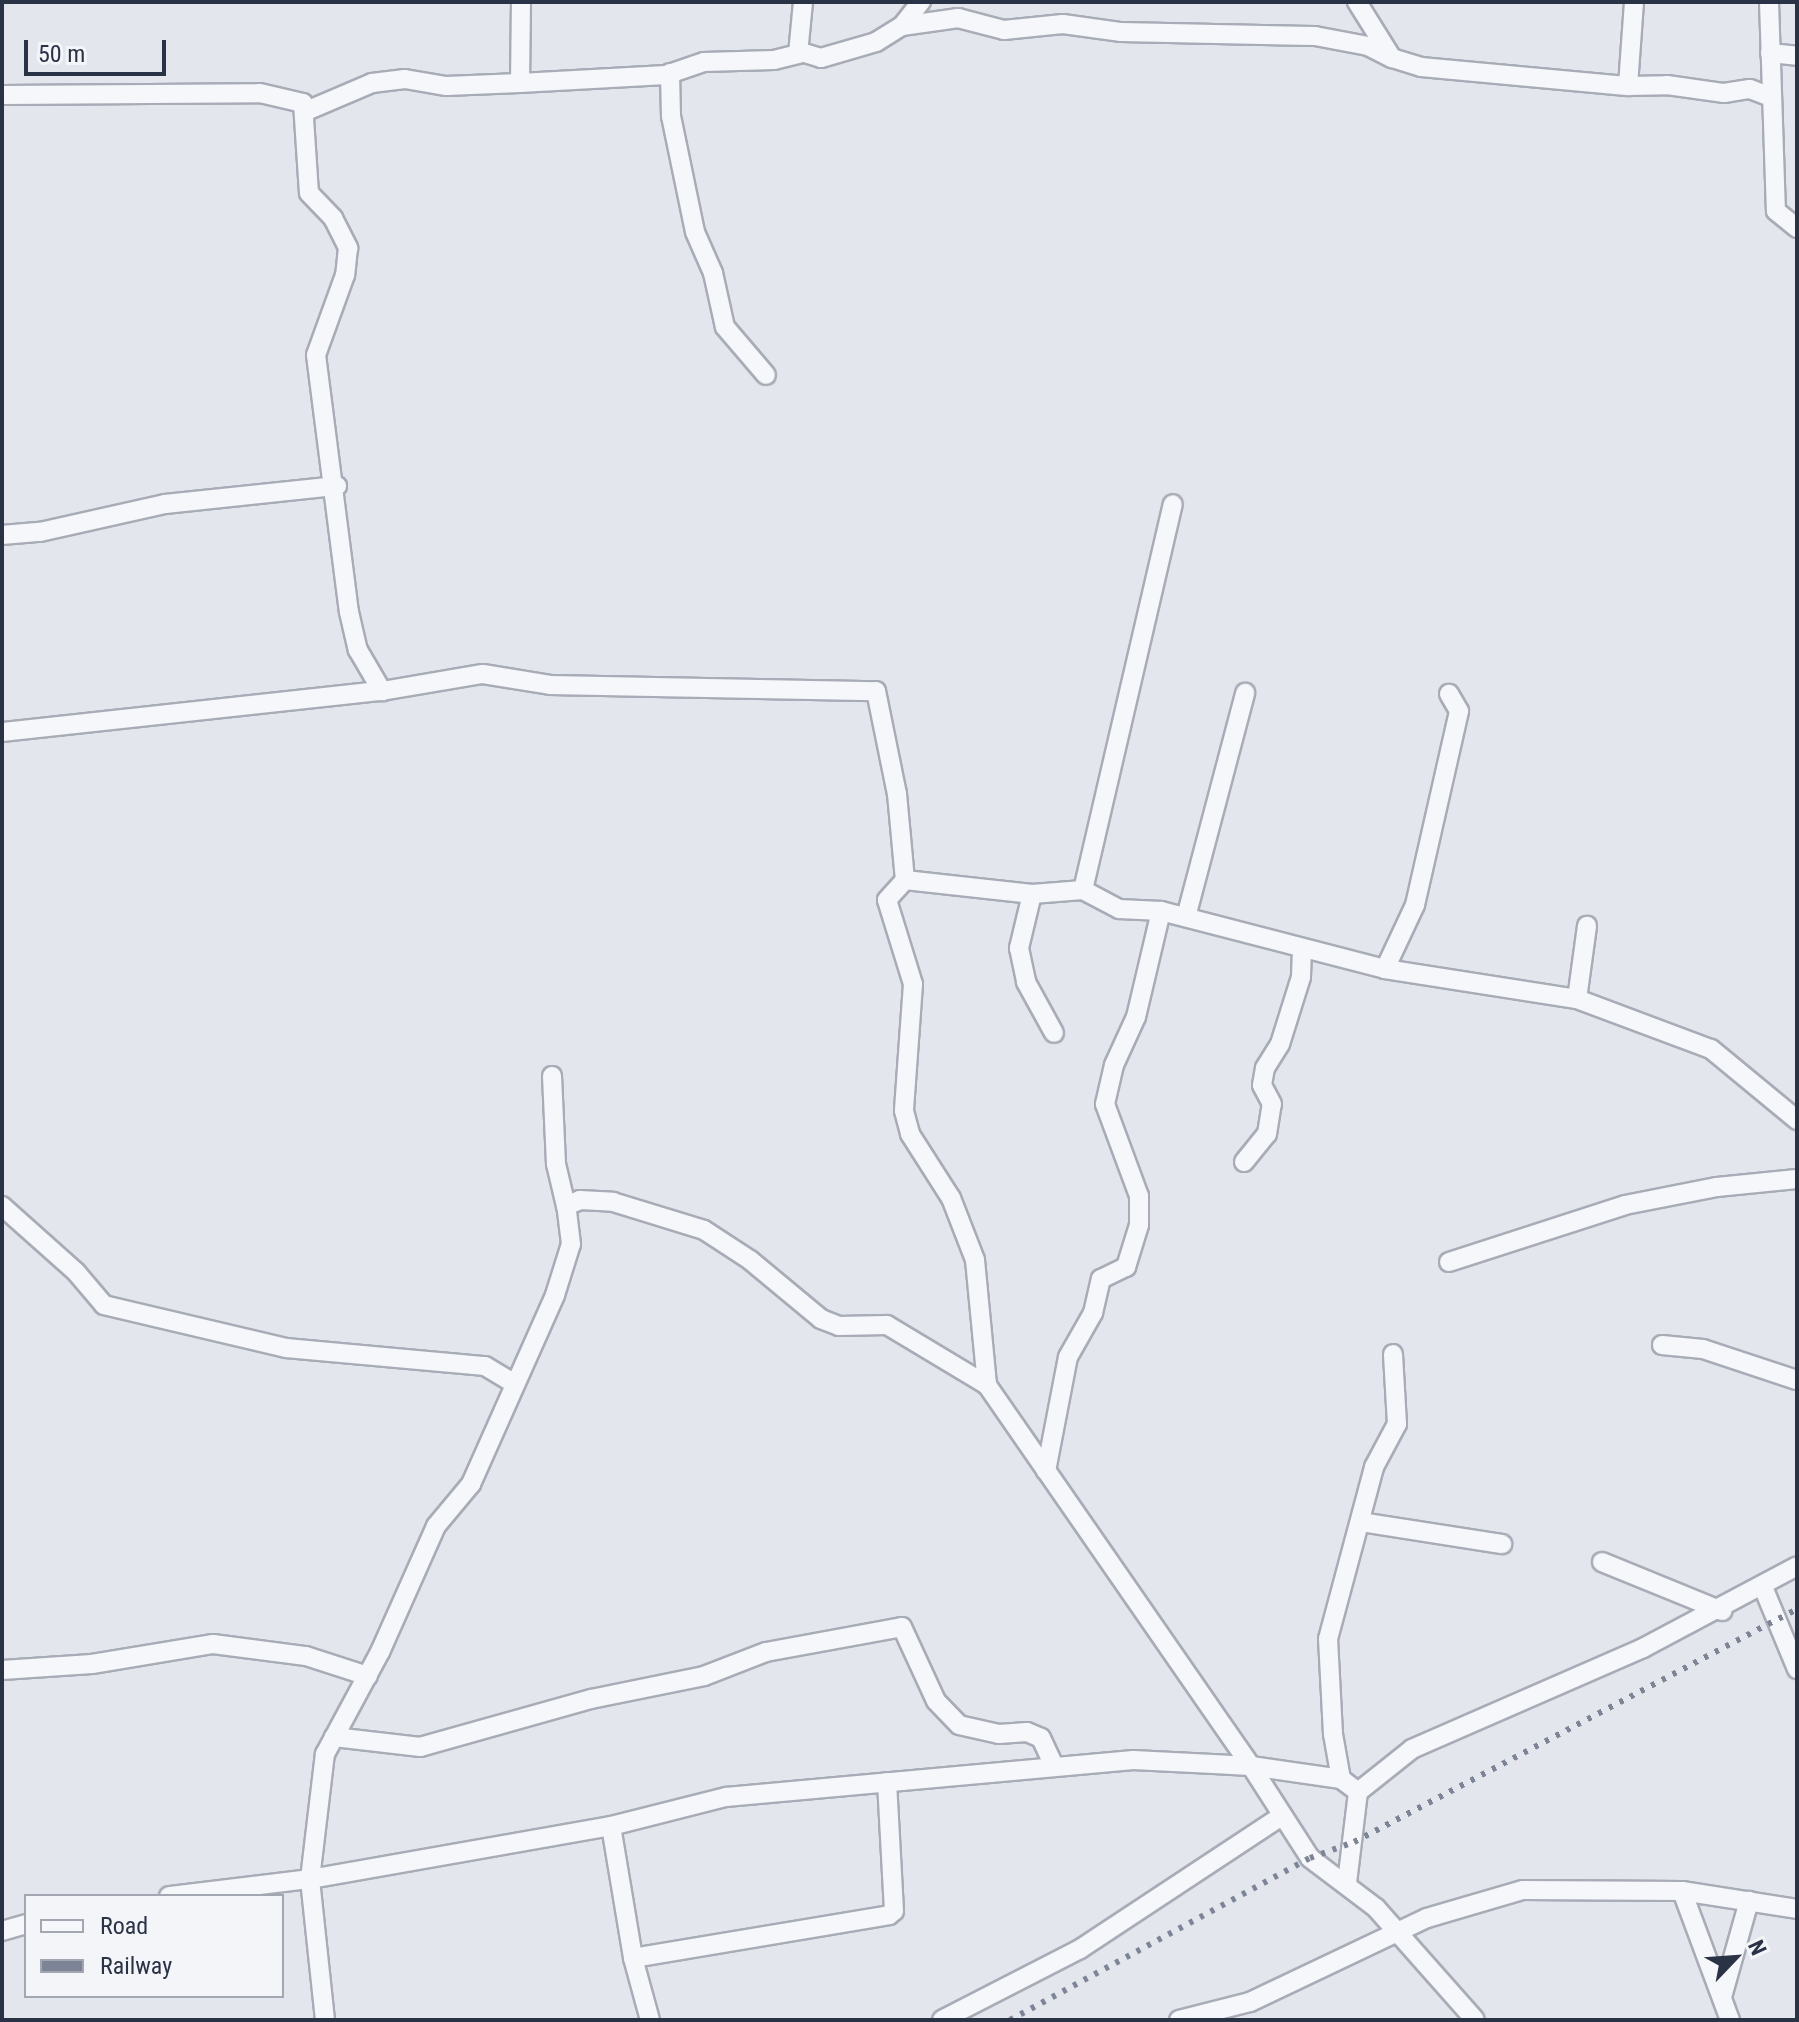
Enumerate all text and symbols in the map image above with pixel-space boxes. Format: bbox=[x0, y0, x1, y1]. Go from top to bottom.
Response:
scale bar bbox=[28, 24, 170, 74]
text: 50 m bbox=[38, 40, 85, 68]
legend bbox=[24, 1894, 284, 1998]
text: Road bbox=[100, 1912, 148, 1940]
north arrow bbox=[1695, 1918, 1775, 1998]
text: N bbox=[1743, 1936, 1771, 1959]
text: Railway bbox=[100, 1952, 172, 1980]

